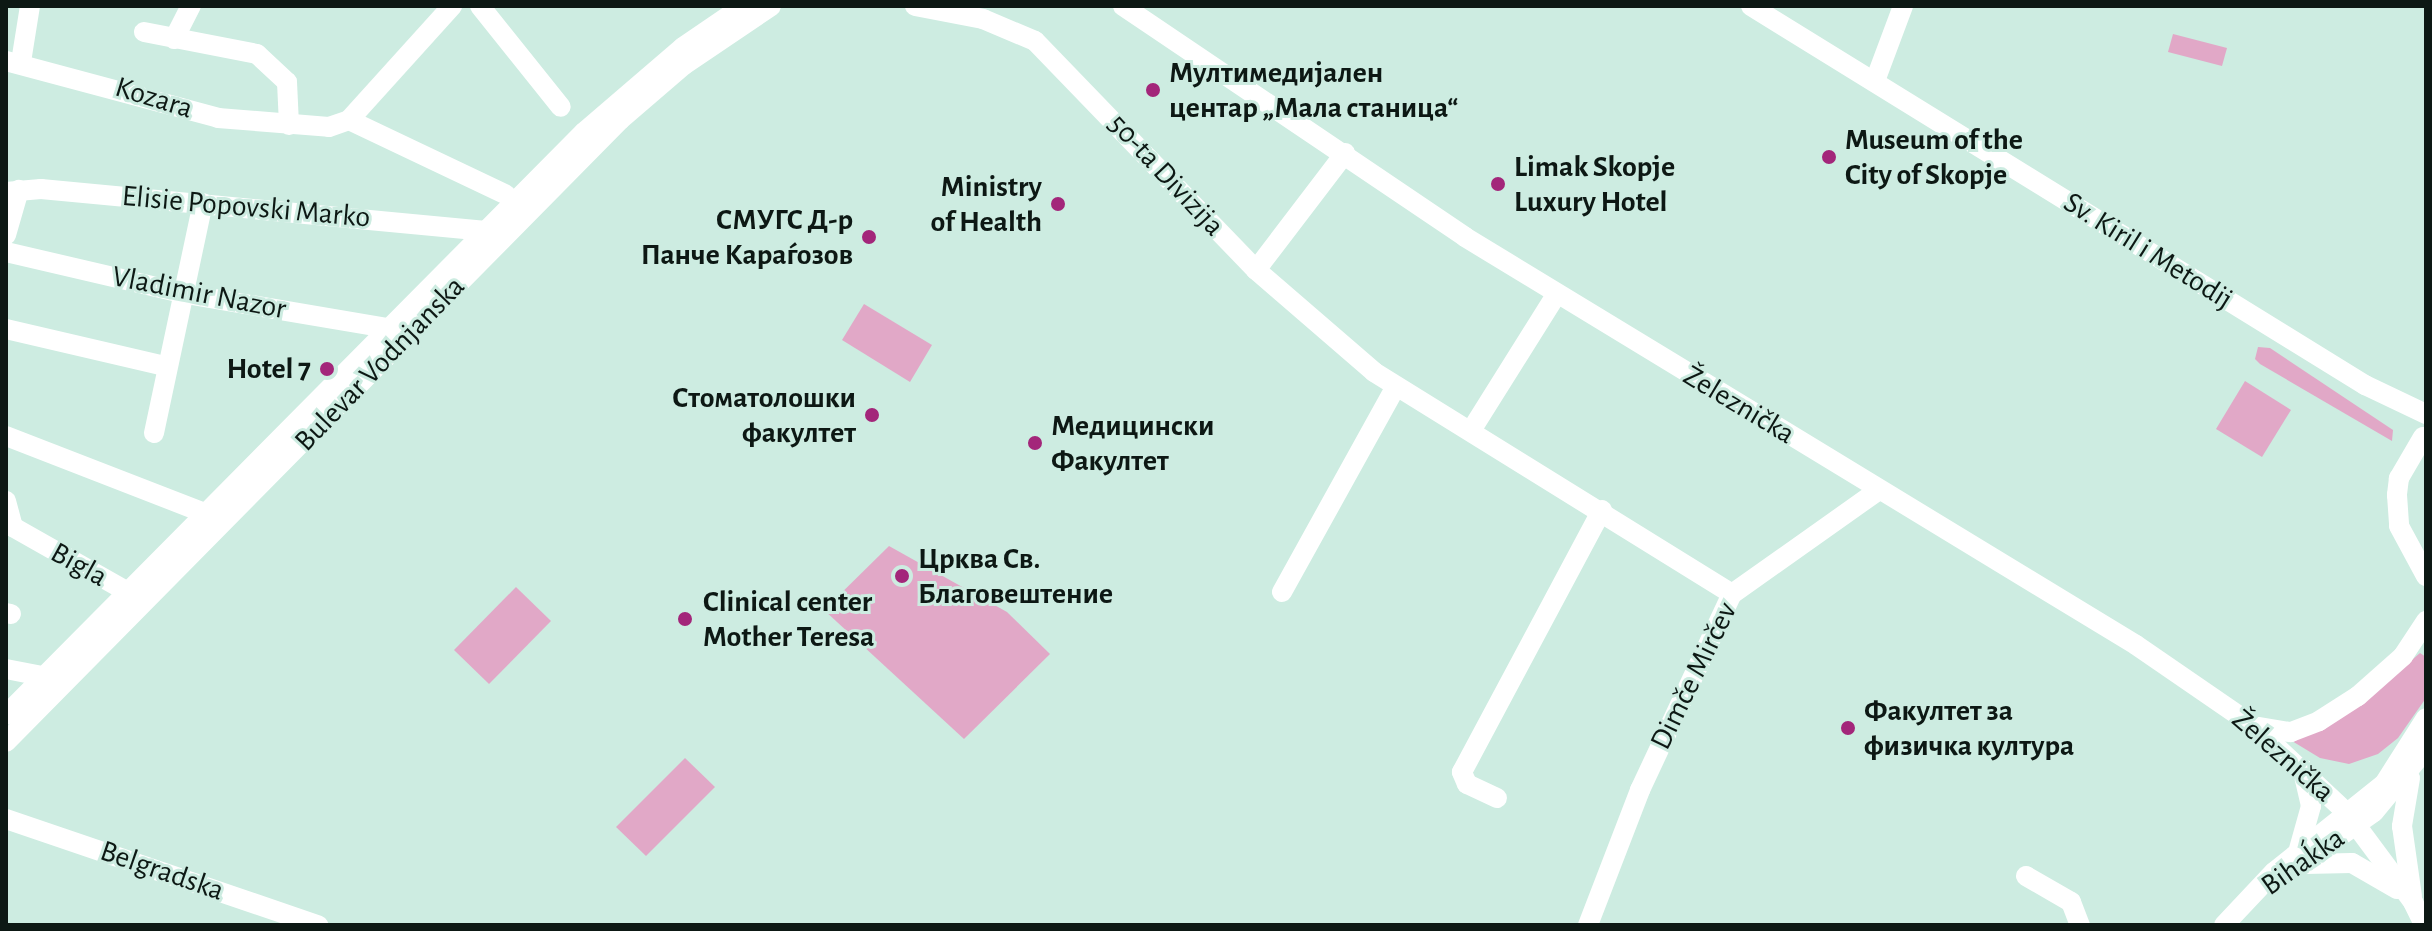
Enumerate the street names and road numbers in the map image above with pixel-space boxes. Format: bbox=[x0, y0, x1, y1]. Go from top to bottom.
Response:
street label: Kozara bbox=[111, 69, 197, 127]
street label: 50-ta Divizija bbox=[1100, 106, 1232, 244]
street label: Elisie Popovski Marko bbox=[120, 178, 372, 236]
street label: Sv. Kiril i Metodij bbox=[2057, 185, 2239, 317]
street label: Vladimir Nazor bbox=[109, 259, 289, 327]
street label: Bulevar Vodnjanska bbox=[287, 269, 473, 459]
street label: Železnička bbox=[1677, 358, 1801, 452]
street label: Bigla bbox=[44, 535, 114, 595]
street label: Dimče Mirčev bbox=[1643, 596, 1745, 756]
street label: Železnička bbox=[2225, 702, 2341, 810]
street label: Bihaḱka bbox=[2254, 820, 2352, 904]
street label: Belgradska bbox=[95, 833, 229, 909]

